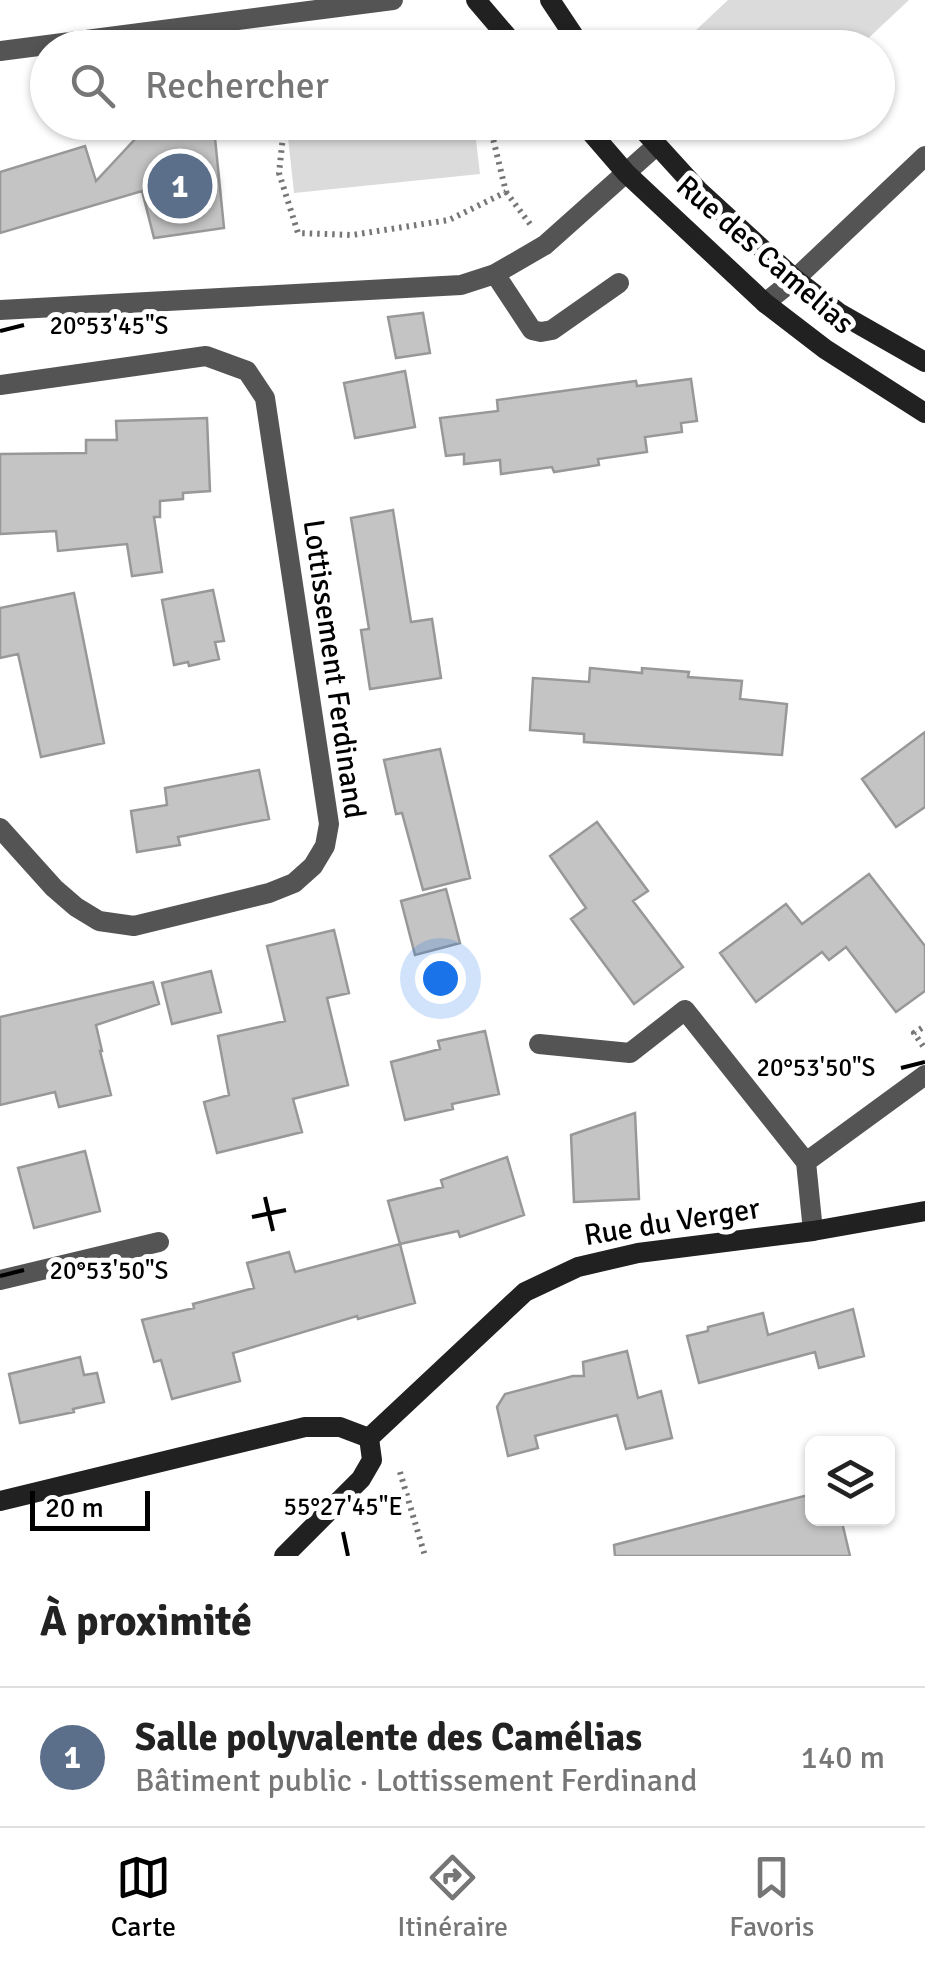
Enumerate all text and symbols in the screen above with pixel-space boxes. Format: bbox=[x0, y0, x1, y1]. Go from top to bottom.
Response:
search box bbox=[30, 30, 895, 140]
icon: search bbox=[65, 58, 120, 113]
text: Rechercher bbox=[145, 62, 329, 109]
pin: 1 bbox=[148, 148, 212, 224]
street label: Rue des Camelias bbox=[669, 168, 861, 342]
text: 20°53'45"S bbox=[50, 310, 168, 341]
street label: Lottissement Ferdinand bbox=[295, 517, 373, 821]
your location bbox=[415, 953, 466, 1004]
text: 20°53'50"S bbox=[757, 1052, 875, 1083]
street label: Rue du Verger bbox=[581, 1190, 763, 1254]
text: 20°53'50"S bbox=[50, 1255, 168, 1286]
map controls bbox=[805, 1436, 895, 1526]
button: layers bbox=[805, 1436, 895, 1526]
scale bar bbox=[30, 1486, 150, 1530]
text: 20 m bbox=[45, 1491, 104, 1525]
text: 55°27'45"E bbox=[283, 1491, 403, 1522]
text: À proximité bbox=[40, 1596, 252, 1647]
text: Salle polyvalente des Camélias bbox=[135, 1714, 642, 1761]
text: 1 bbox=[64, 1738, 81, 1777]
text: 140 m bbox=[801, 1738, 885, 1777]
text: Bâtiment public · Lottissement Ferdinand bbox=[135, 1761, 697, 1800]
tab: Carte bbox=[111, 1850, 176, 1944]
tab: Itinéraire bbox=[397, 1850, 508, 1944]
tab: Favoris bbox=[729, 1850, 814, 1944]

